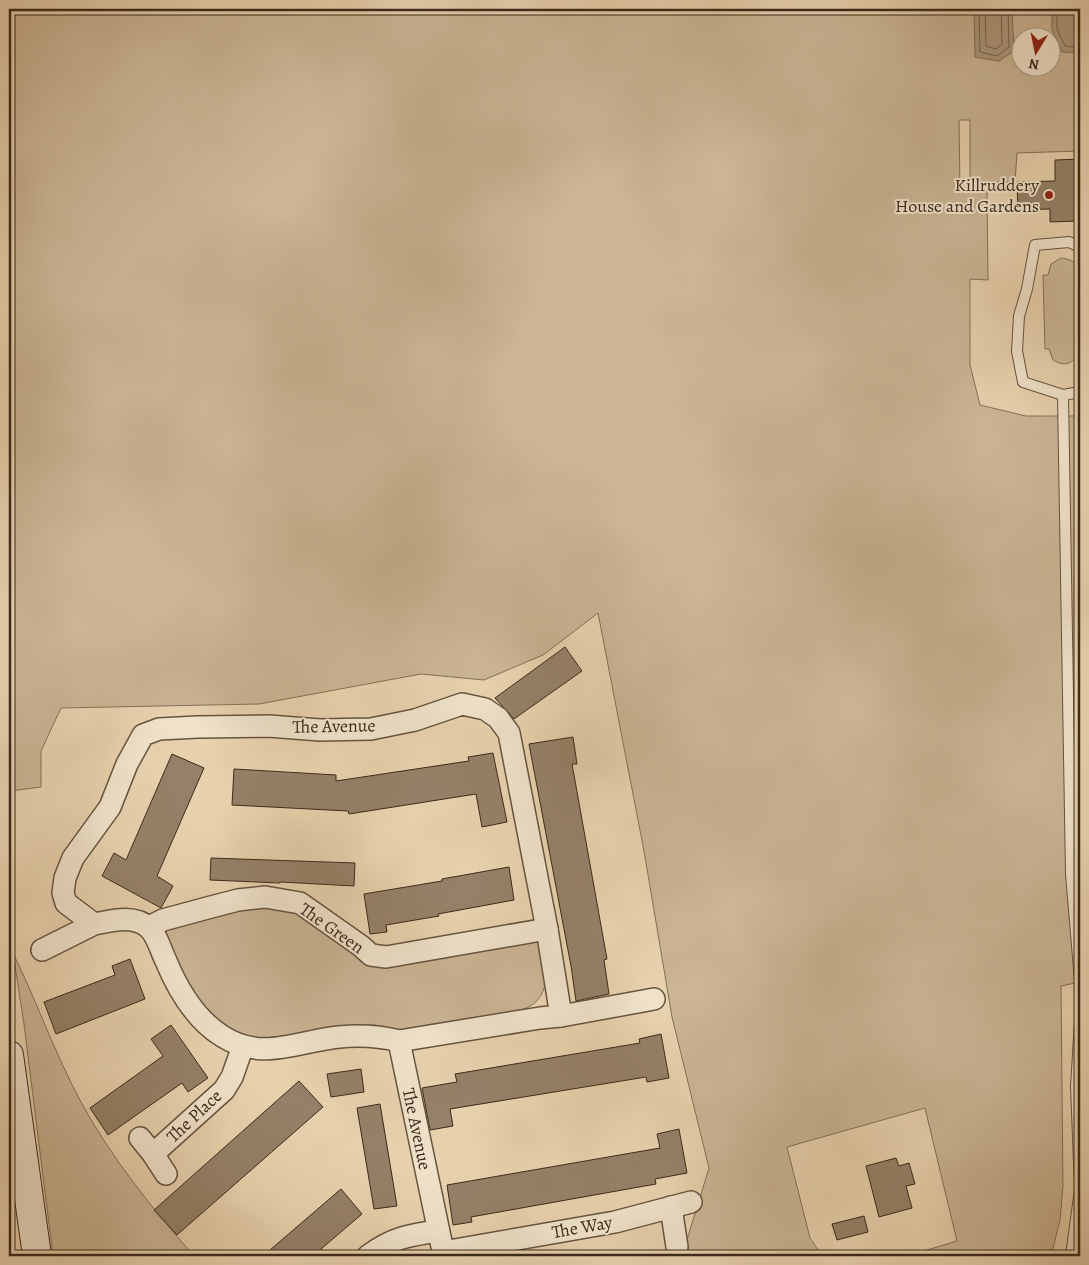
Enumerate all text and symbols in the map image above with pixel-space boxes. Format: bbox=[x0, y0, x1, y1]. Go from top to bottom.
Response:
north arrow bbox=[1012, 28, 1062, 78]
text: N bbox=[1027, 54, 1041, 75]
place label: Killruddery House and Gardens bbox=[895, 173, 1040, 218]
marker: Killruddery House and Gardens bbox=[1043, 189, 1055, 201]
street label: The Avenue bbox=[292, 713, 376, 739]
street label: The Green bbox=[295, 897, 369, 959]
street label: The Place bbox=[161, 1084, 227, 1148]
street label: The Avenue bbox=[397, 1086, 437, 1172]
street label: The Way bbox=[550, 1210, 615, 1244]

